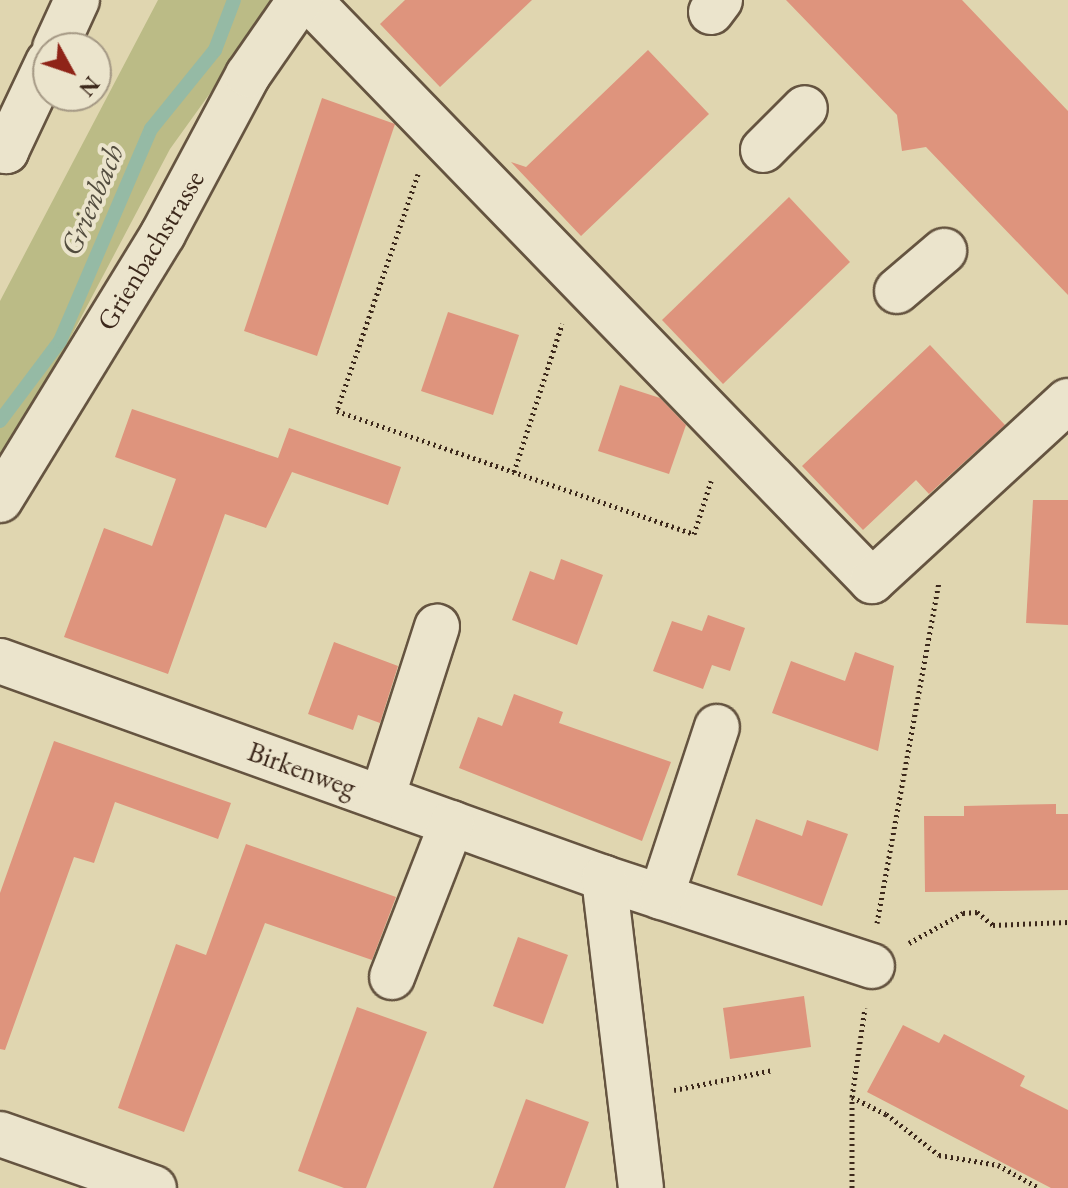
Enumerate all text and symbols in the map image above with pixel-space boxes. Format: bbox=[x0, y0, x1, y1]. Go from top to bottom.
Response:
north arrow bbox=[32, 32, 112, 112]
text: N bbox=[72, 70, 106, 103]
water label: Grienbach bbox=[53, 139, 131, 261]
street label: Grienbachstrasse bbox=[89, 164, 211, 336]
street label: Birkenweg bbox=[243, 734, 361, 804]

